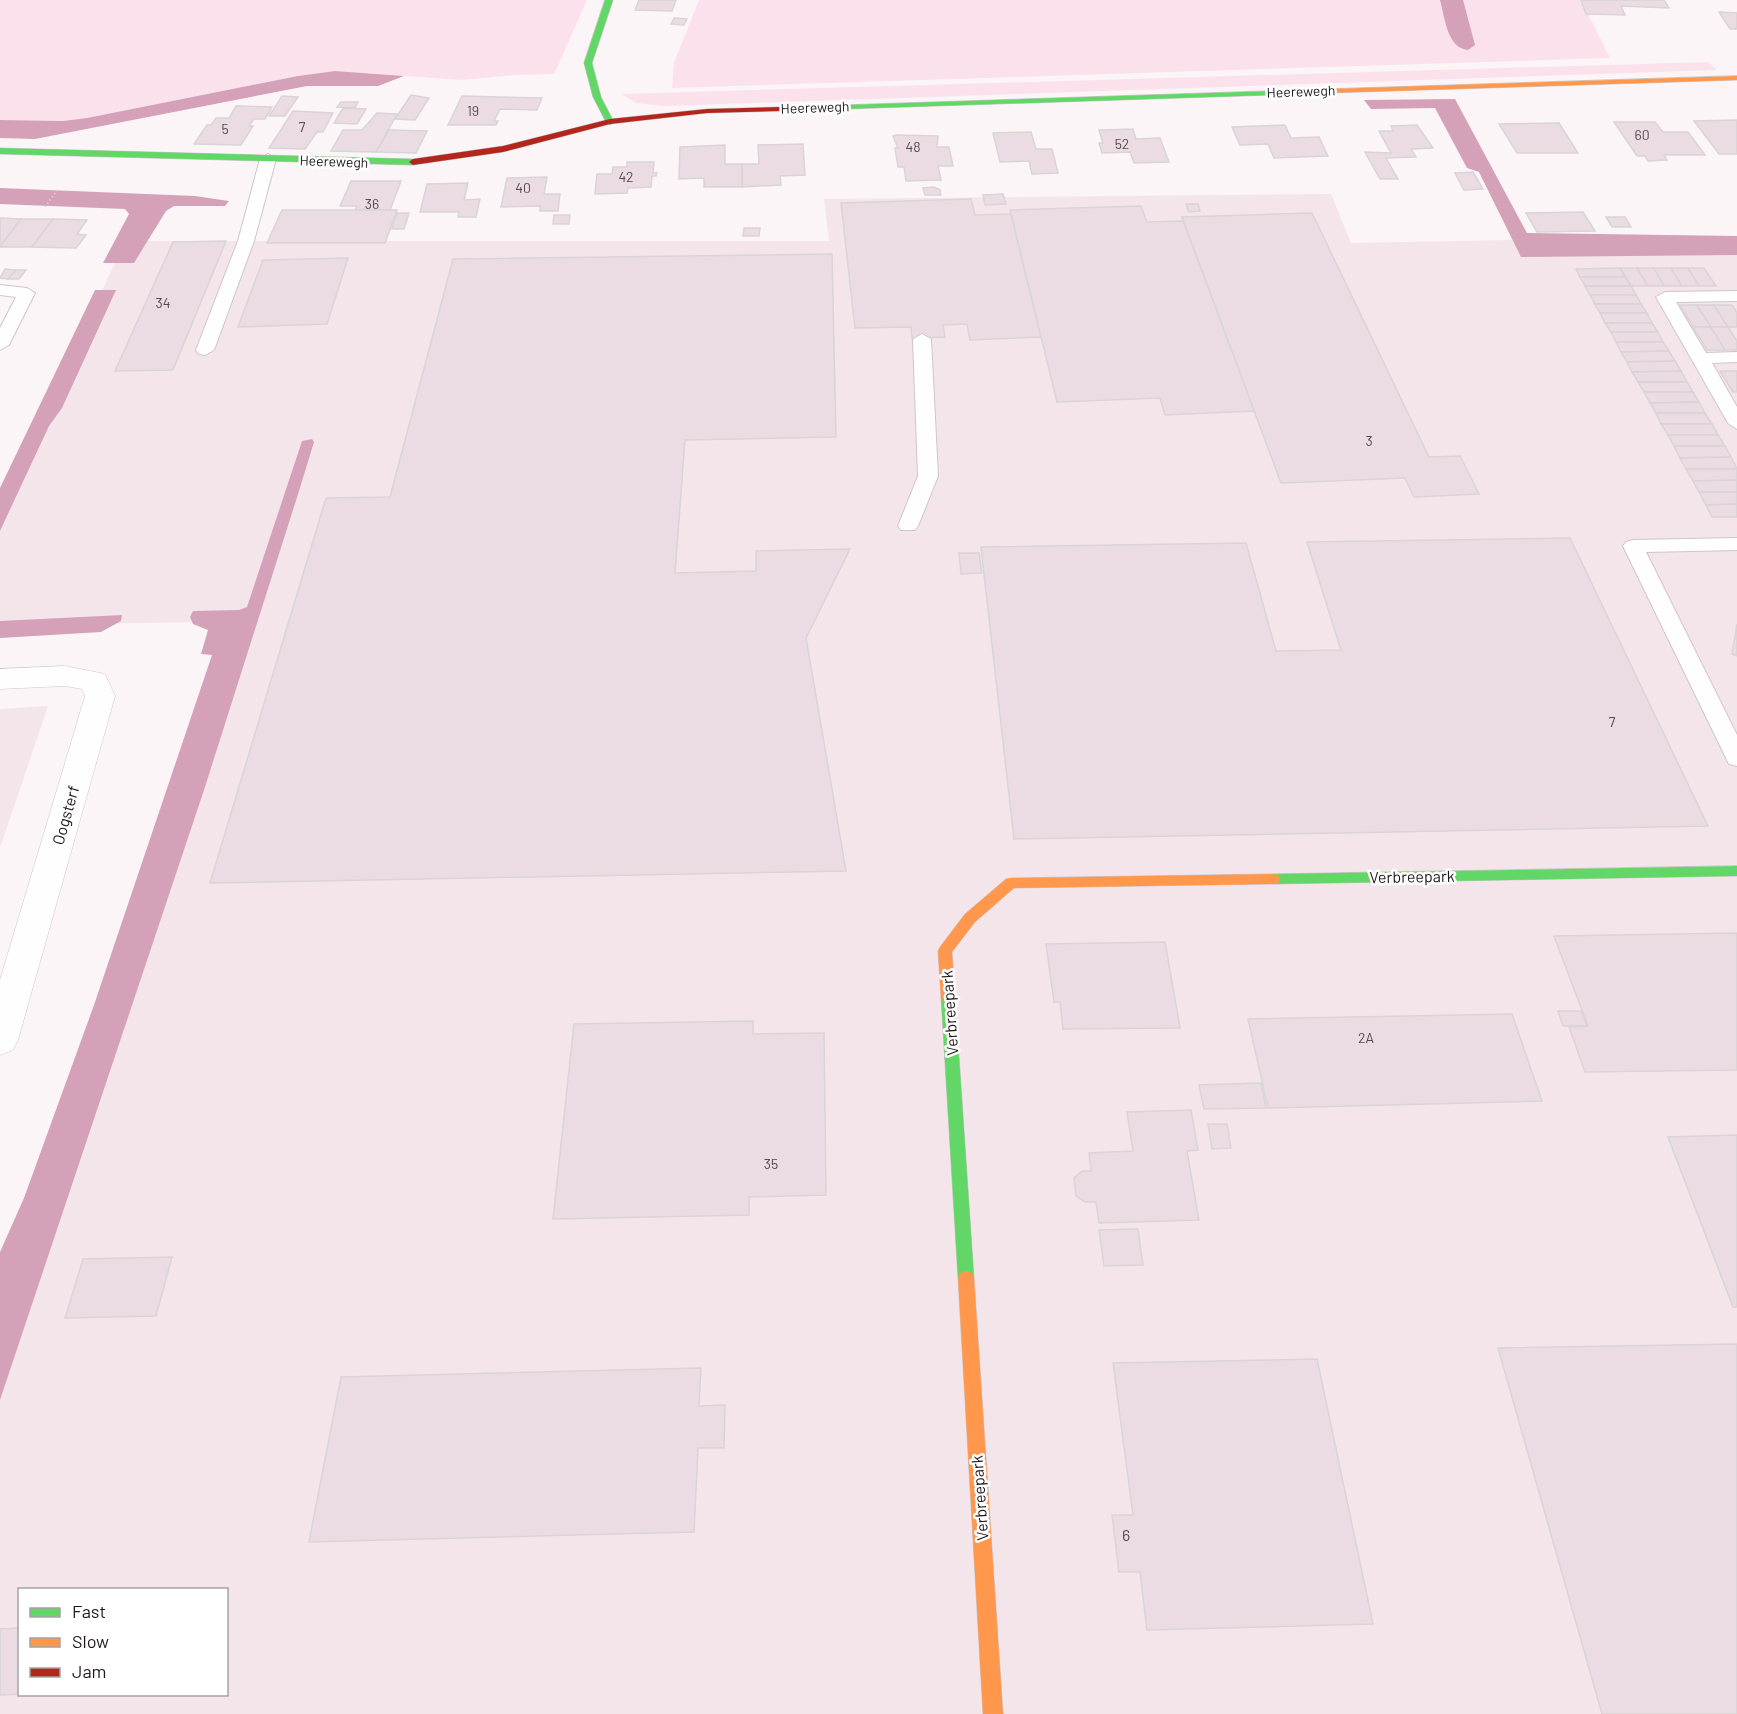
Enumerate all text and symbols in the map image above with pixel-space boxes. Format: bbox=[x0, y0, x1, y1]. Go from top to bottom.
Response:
street label: Heerewegh bbox=[1266, 81, 1336, 101]
street label: Heerewegh bbox=[780, 97, 850, 117]
house number: 19 bbox=[467, 102, 479, 119]
house number: 7 bbox=[299, 118, 306, 135]
house number: 5 bbox=[221, 120, 229, 137]
house number: 60 bbox=[1634, 126, 1650, 143]
house number: 52 bbox=[1115, 135, 1129, 152]
house number: 48 bbox=[905, 138, 921, 155]
street label: Heerewegh bbox=[299, 151, 369, 171]
house number: 42 bbox=[618, 168, 634, 185]
house number: 40 bbox=[515, 179, 531, 196]
house number: 36 bbox=[365, 195, 379, 212]
house number: 34 bbox=[156, 294, 170, 311]
house number: 3 bbox=[1365, 432, 1373, 449]
house number: 7 bbox=[1609, 713, 1616, 730]
street label: Oogsterf bbox=[48, 783, 83, 847]
street label: Verbreepark bbox=[1369, 866, 1455, 886]
street label: Verbreepark bbox=[937, 970, 961, 1056]
house number: 2A bbox=[1358, 1029, 1374, 1046]
house number: 35 bbox=[764, 1155, 778, 1172]
street label: Verbreepark bbox=[967, 1455, 991, 1541]
house number: 6 bbox=[1122, 1525, 1130, 1544]
legend bbox=[18, 1588, 228, 1696]
text: Fast bbox=[72, 1600, 106, 1622]
text: Slow bbox=[72, 1630, 109, 1652]
text: Jam bbox=[72, 1660, 106, 1682]

